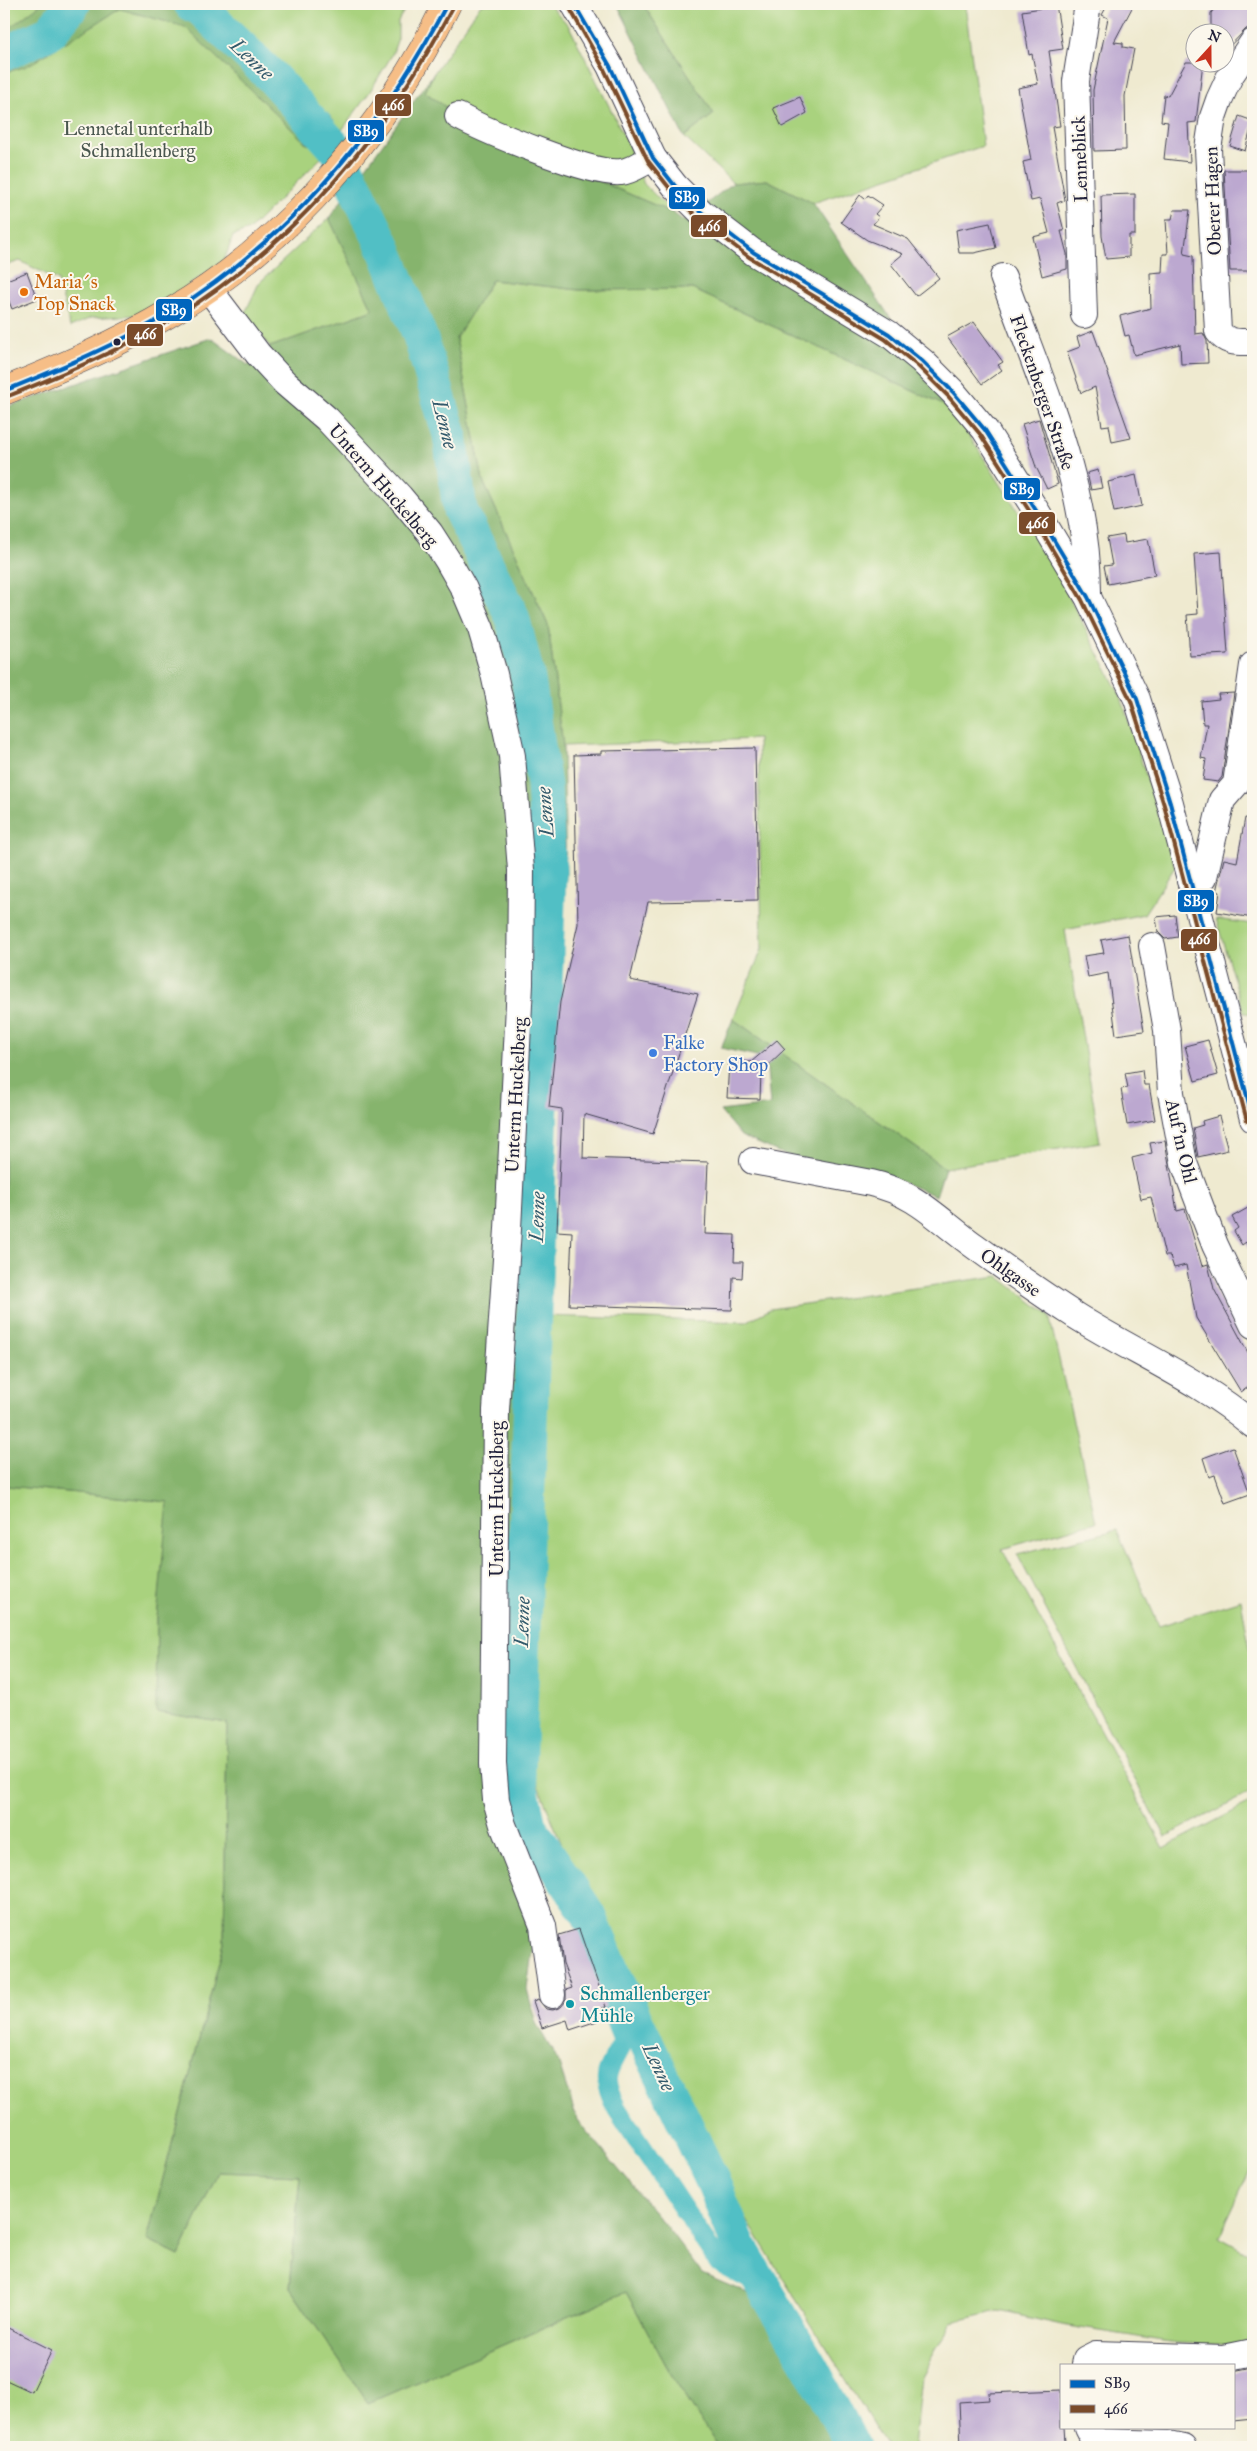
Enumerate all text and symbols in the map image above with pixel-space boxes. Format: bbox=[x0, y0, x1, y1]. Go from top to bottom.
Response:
north arrow bbox=[1184, 22, 1234, 72]
text: N bbox=[1206, 26, 1223, 46]
water label: Lenne bbox=[225, 32, 279, 85]
line badge: 466 bbox=[374, 93, 412, 117]
text: 466 bbox=[382, 97, 405, 115]
street label: Lenneblick bbox=[1066, 115, 1093, 203]
park label: Lennetal unterhalb Schmallenberg bbox=[63, 117, 213, 163]
line badge: SB9 bbox=[347, 119, 385, 143]
text: SB9 bbox=[354, 123, 378, 141]
street label: Oberer Hagen bbox=[1199, 146, 1227, 256]
line badge: SB9 bbox=[668, 186, 706, 210]
text: SB9 bbox=[675, 189, 699, 207]
line badge: 466 bbox=[690, 214, 728, 238]
text: 466 bbox=[698, 218, 721, 236]
place label: Maria´s Top Snack bbox=[34, 270, 115, 315]
marker: Maria´s Top Snack bbox=[18, 286, 30, 298]
line badge: SB9 bbox=[155, 298, 193, 322]
text: SB9 bbox=[162, 302, 186, 320]
street label: Fleckenberger Straße bbox=[1004, 311, 1080, 473]
line badge: 466 bbox=[126, 323, 164, 347]
text: 466 bbox=[134, 326, 157, 344]
unlabelled marker bbox=[112, 337, 122, 347]
water label: Lenne bbox=[427, 396, 463, 452]
street label: Unterm Huckelberg bbox=[323, 419, 443, 552]
line badge: SB9 bbox=[1003, 477, 1041, 501]
text: SB9 bbox=[1010, 481, 1034, 499]
line badge: 466 bbox=[1018, 511, 1056, 535]
text: 466 bbox=[1026, 515, 1049, 533]
water label: Lenne bbox=[531, 786, 559, 839]
line badge: SB9 bbox=[1177, 889, 1215, 913]
text: SB9 bbox=[1184, 893, 1208, 911]
line badge: 466 bbox=[1180, 928, 1218, 952]
text: 466 bbox=[1188, 931, 1211, 949]
street label: Unterm Huckelberg bbox=[500, 1017, 532, 1173]
place label: Falke Factory Shop bbox=[663, 1031, 768, 1076]
marker: Falke Factory Shop bbox=[647, 1047, 659, 1059]
street label: Auf'm Ohl bbox=[1160, 1096, 1203, 1186]
water label: Lenne bbox=[524, 1191, 550, 1243]
street label: Ohlgasse bbox=[975, 1243, 1046, 1302]
street label: Unterm Huckelberg bbox=[485, 1421, 509, 1577]
water label: Lenne bbox=[509, 1596, 535, 1648]
place label: Schmallenberger Mühle bbox=[580, 1982, 711, 2027]
marker: Schmallenberger Mühle bbox=[564, 1998, 576, 2010]
water label: Lenne bbox=[637, 2038, 681, 2095]
legend bbox=[1060, 2364, 1234, 2428]
text: SB9 bbox=[1104, 2374, 1131, 2392]
text: 466 bbox=[1104, 2400, 1129, 2418]

